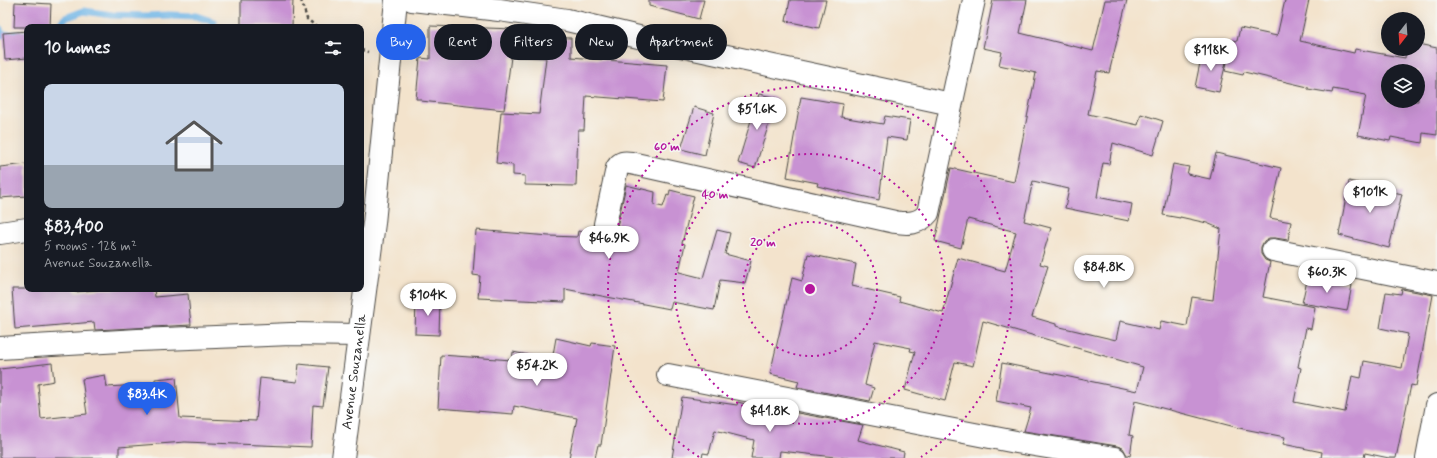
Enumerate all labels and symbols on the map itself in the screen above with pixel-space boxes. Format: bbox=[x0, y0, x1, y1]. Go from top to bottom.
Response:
north arrow bbox=[1381, 12, 1425, 56]
pin: $118K bbox=[1183, 38, 1239, 72]
pin: $51.6K bbox=[724, 97, 790, 131]
text: 60 m bbox=[654, 139, 680, 155]
pin: $101K bbox=[1342, 180, 1398, 214]
text: 40 m bbox=[702, 187, 729, 203]
pin: $46.9K bbox=[576, 226, 642, 260]
text: 20 m bbox=[750, 235, 776, 251]
pin: $84.8K bbox=[1071, 255, 1137, 289]
pin: $60.3K bbox=[1294, 260, 1360, 294]
centre of rings bbox=[803, 282, 817, 296]
pin: $104K bbox=[400, 283, 456, 317]
street label: Avenue Souzanella bbox=[338, 312, 371, 431]
pin: $54.2K bbox=[504, 353, 570, 387]
pin: $83.4K bbox=[114, 382, 180, 416]
pin: $41.8K bbox=[737, 399, 803, 433]

